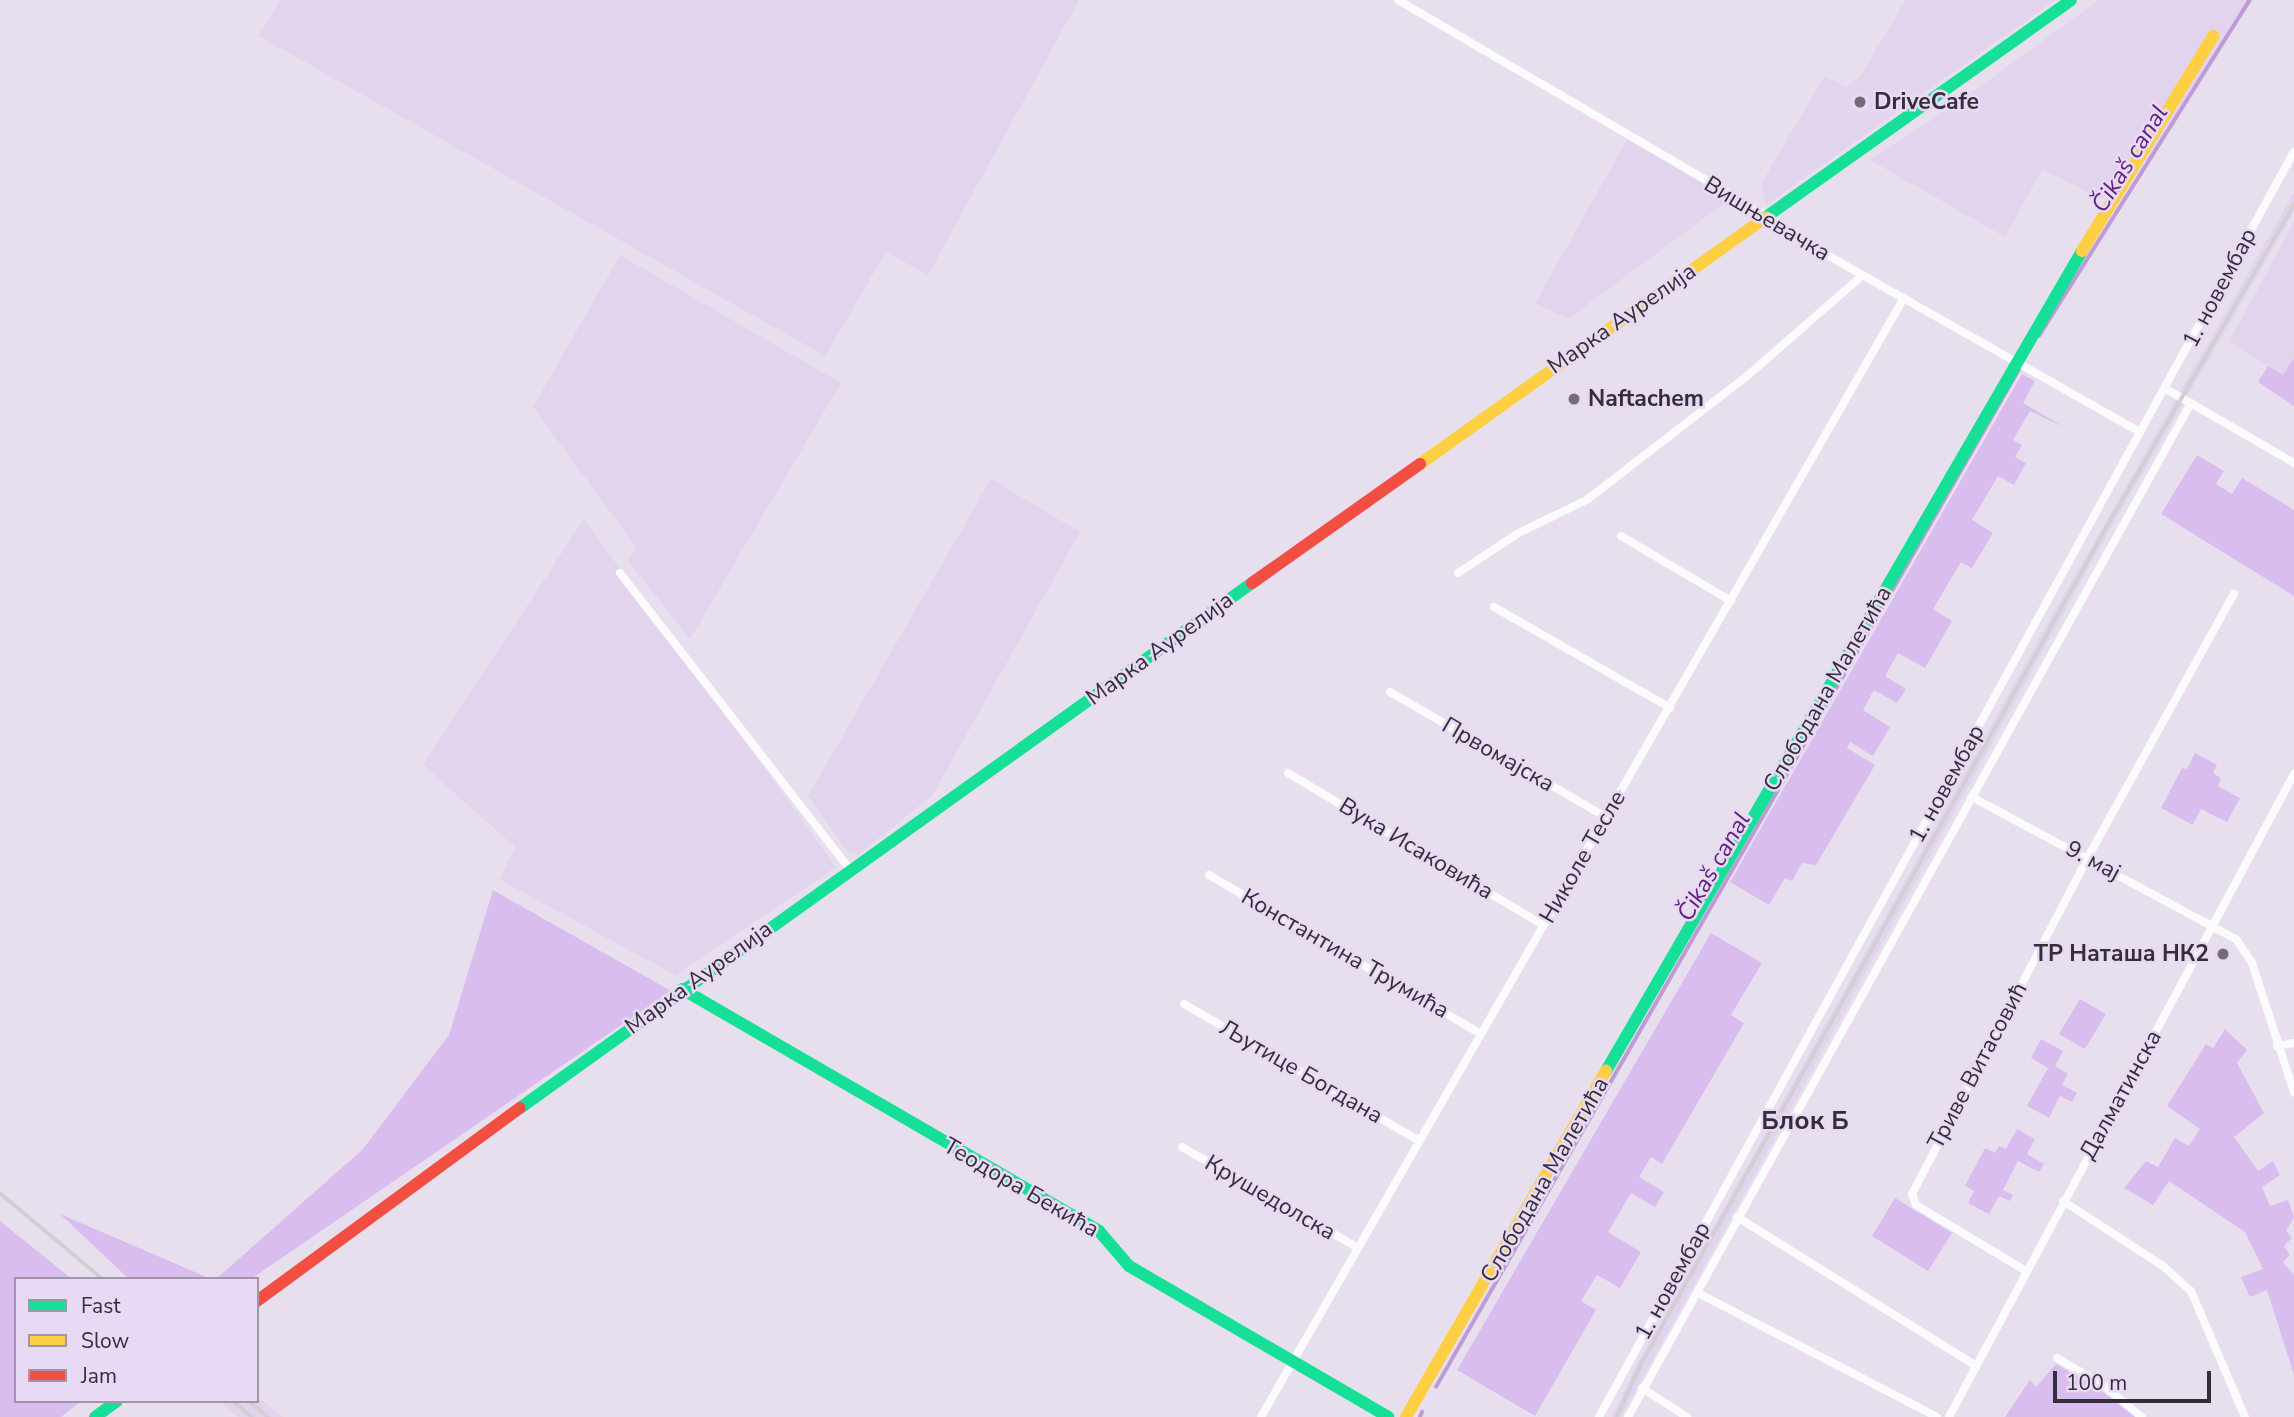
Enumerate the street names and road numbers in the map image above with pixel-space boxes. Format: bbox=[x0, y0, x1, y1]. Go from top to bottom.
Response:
street label: Вишњевачка bbox=[1699, 171, 1835, 267]
street label: 1. новембар bbox=[2177, 224, 2263, 352]
street label: Марка Аурелија bbox=[1542, 257, 1702, 381]
street label: Слободана Малетића bbox=[1758, 581, 1898, 797]
street label: Марка Аурелија bbox=[1081, 586, 1239, 712]
street label: Првомајска bbox=[1437, 712, 1559, 798]
street label: 1. новембар bbox=[1903, 720, 1991, 848]
street label: Николе Тесле bbox=[1534, 786, 1632, 928]
street label: Вука Исаковића bbox=[1334, 792, 1498, 906]
street label: 9. мај bbox=[2061, 835, 2125, 887]
street label: Константина Трумића bbox=[1236, 883, 1454, 1025]
street label: Марка Аурелија bbox=[620, 915, 778, 1041]
street label: Триве Витасовић bbox=[1922, 978, 2034, 1154]
street label: Љутице Богдана bbox=[1214, 1014, 1388, 1130]
street label: Далматинска bbox=[2074, 1026, 2168, 1164]
street label: Слободана Малетића bbox=[1475, 1072, 1615, 1288]
street label: Теодора Бекића bbox=[938, 1132, 1104, 1244]
street label: Крушедолска bbox=[1200, 1150, 1340, 1246]
street label: 1. новембар bbox=[1629, 1217, 1717, 1345]

